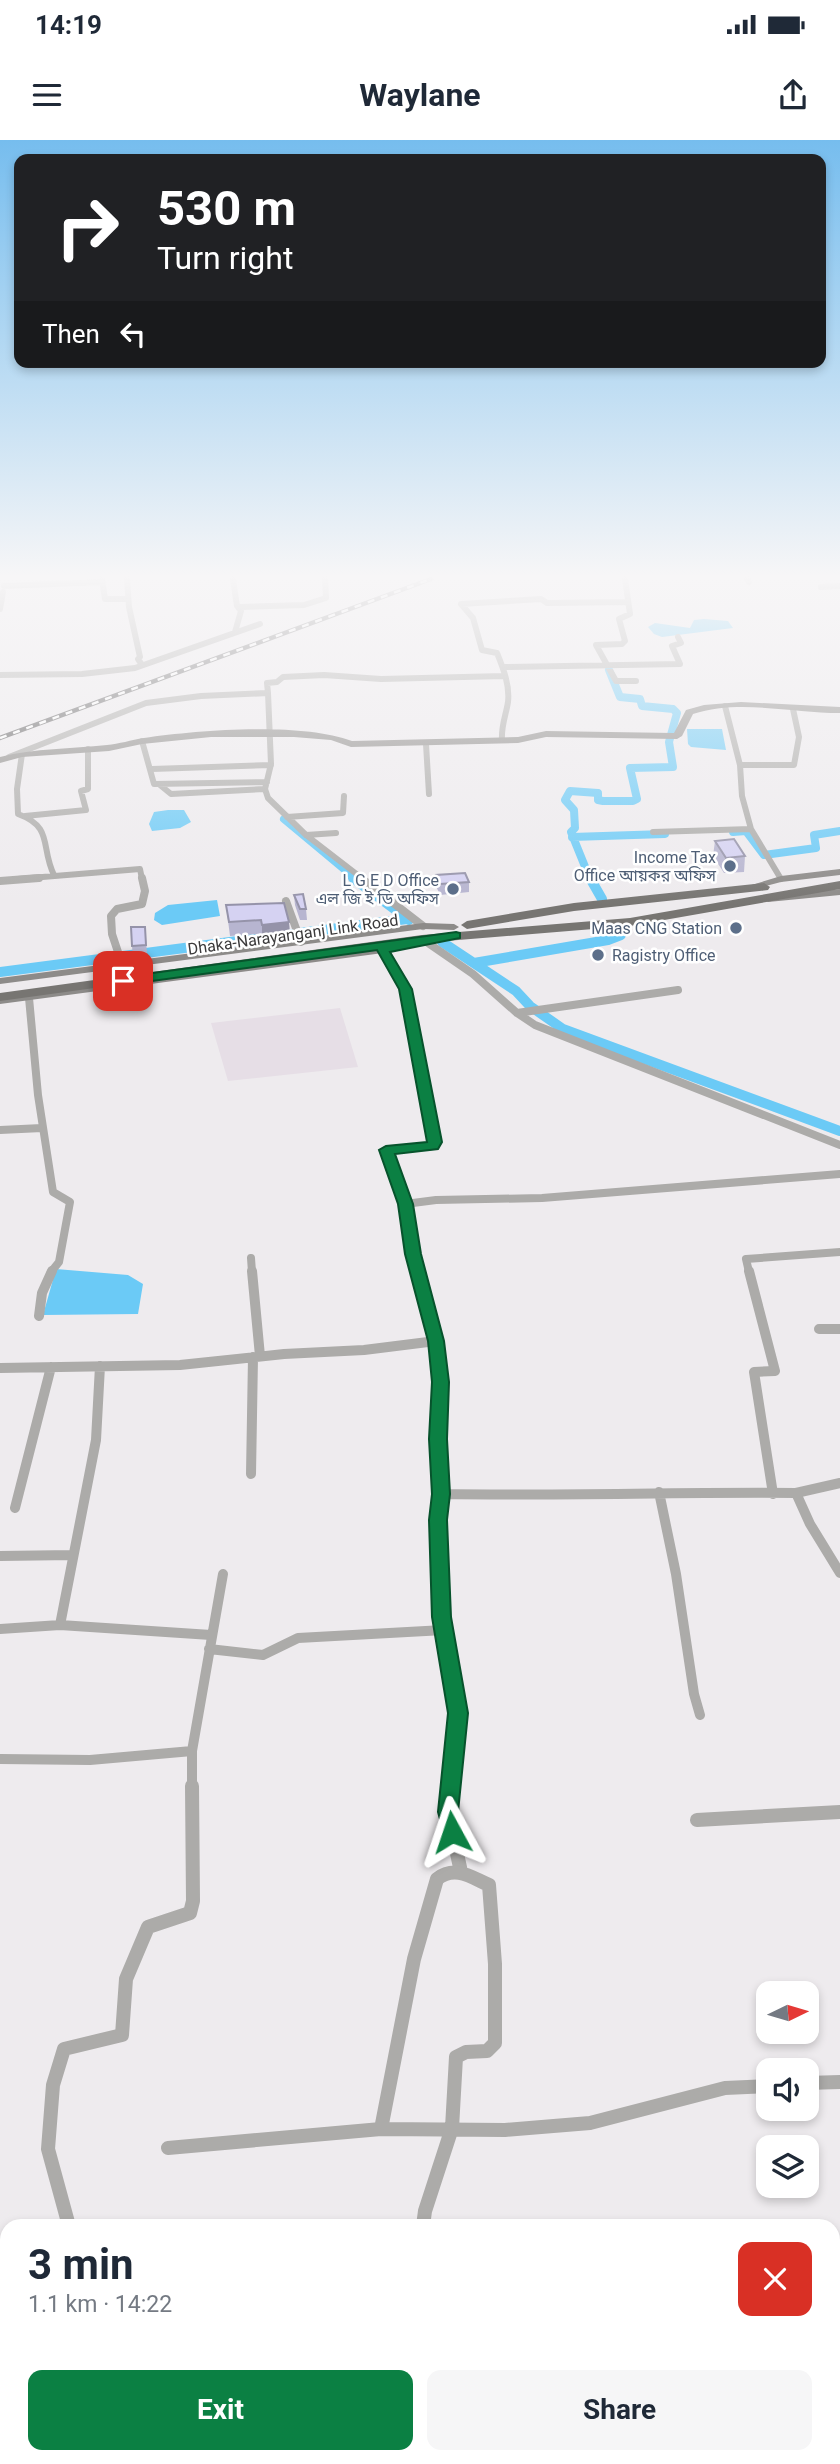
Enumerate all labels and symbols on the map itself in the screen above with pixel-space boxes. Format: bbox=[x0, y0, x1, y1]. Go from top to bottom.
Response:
place label: Income Tax Office আয়কর অফিস bbox=[574, 848, 717, 885]
marker: Income Tax Office আয়কর অফিস bbox=[722, 858, 738, 874]
place label: L G E D Office এল জি ই ডি অফিস bbox=[316, 871, 440, 908]
marker: L G E D Office এল জি ই ডি অফিস bbox=[445, 881, 461, 897]
street label: Dhaka-Narayanganj Link Road bbox=[187, 910, 400, 959]
place label: Maas CNG Station bbox=[591, 919, 722, 938]
marker: Maas CNG Station bbox=[728, 920, 744, 936]
place label: Ragistry Office bbox=[612, 946, 716, 965]
marker: Ragistry Office bbox=[590, 947, 606, 963]
pin bbox=[93, 951, 153, 1011]
position arrow bbox=[415, 1795, 489, 1869]
north arrow bbox=[756, 1981, 819, 2044]

